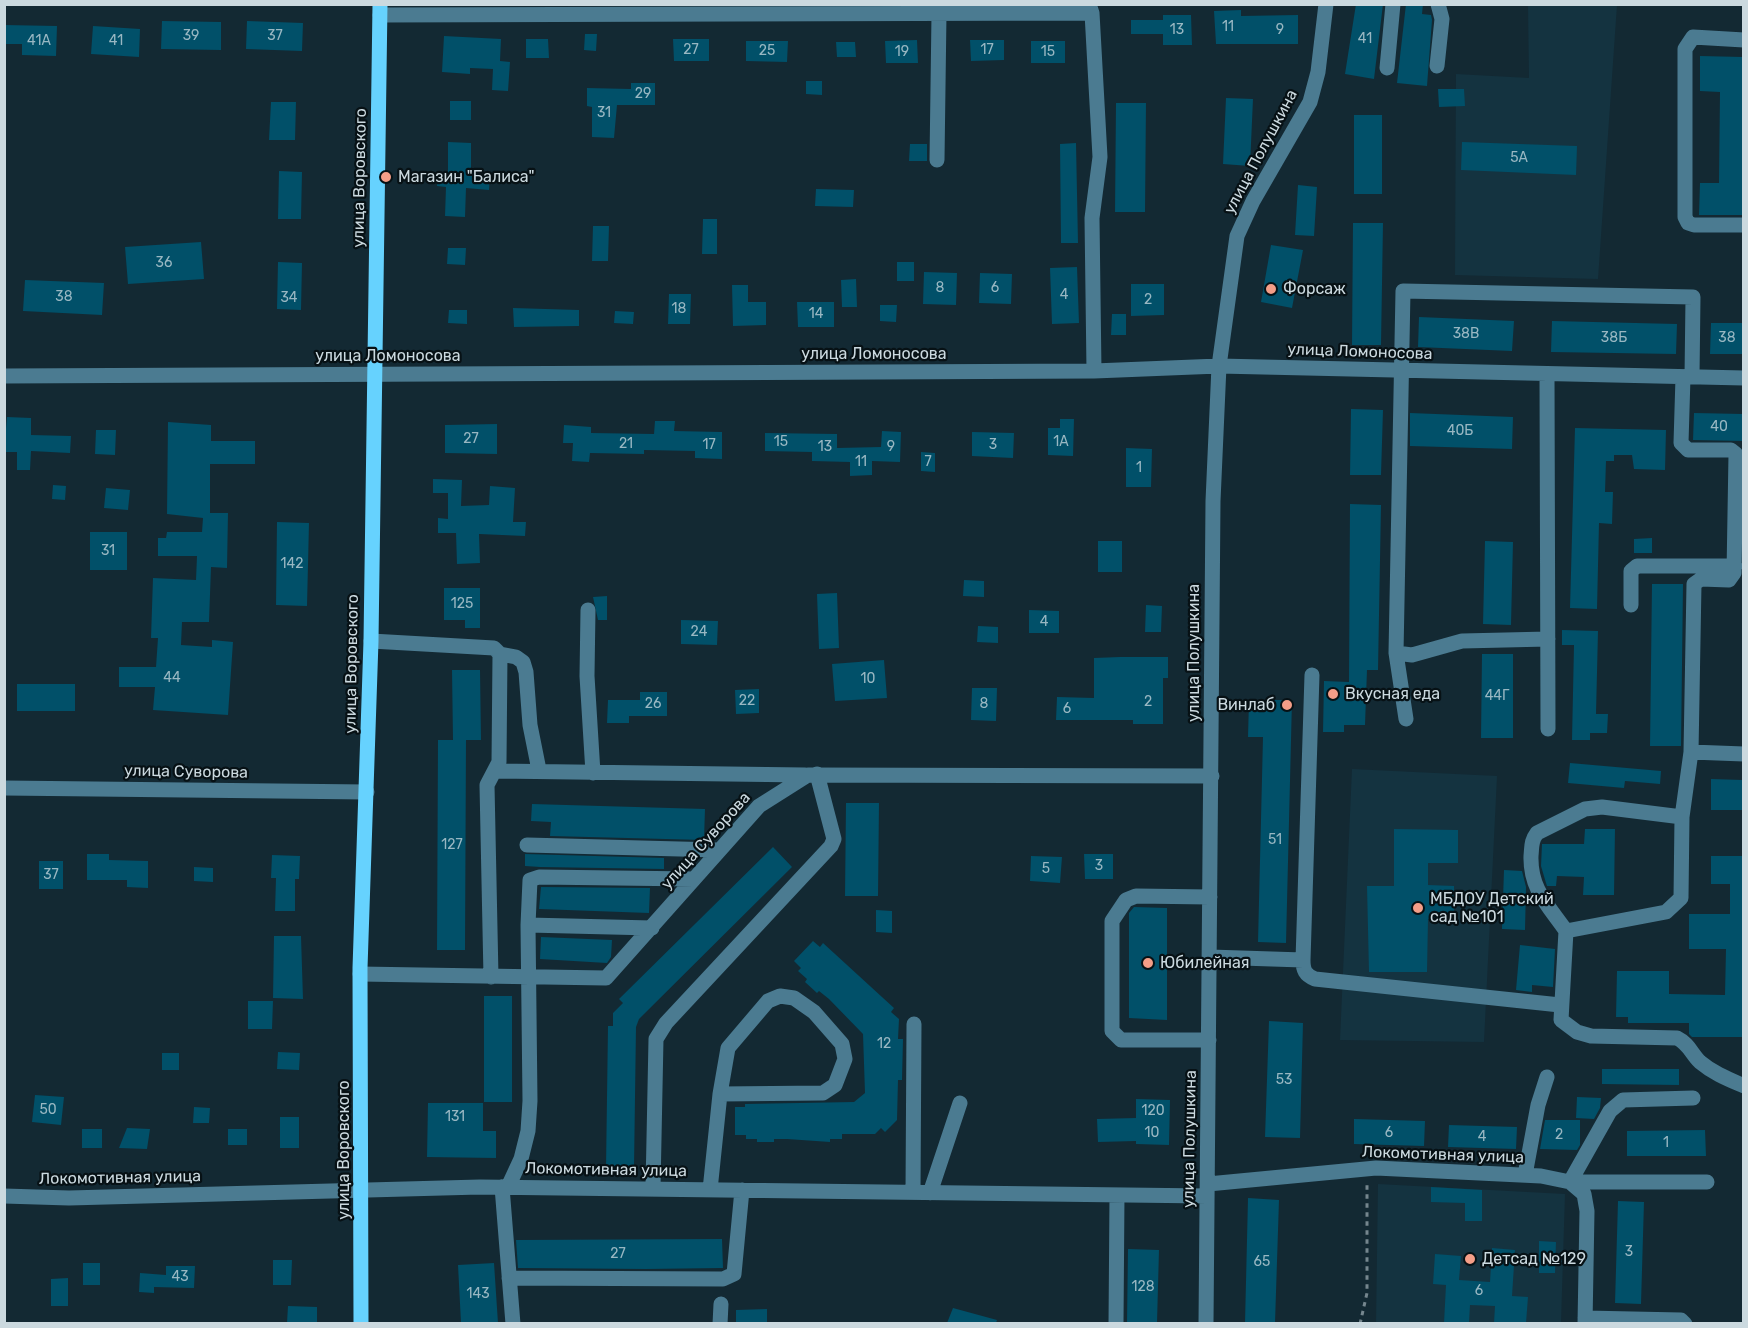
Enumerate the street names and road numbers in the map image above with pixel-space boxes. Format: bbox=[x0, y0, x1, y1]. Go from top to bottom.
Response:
street label: улица Полушкина bbox=[1220, 87, 1302, 217]
street label: улица Воровского bbox=[349, 108, 371, 248]
street label: улица Ломоносова bbox=[1287, 340, 1433, 364]
street label: улица Ломоносова bbox=[801, 344, 947, 364]
street label: улица Ломоносова bbox=[315, 346, 461, 366]
street label: улица Полушкина bbox=[1184, 584, 1204, 722]
street label: улица Воровского bbox=[341, 594, 363, 734]
street label: улица Суворова bbox=[124, 761, 248, 783]
street label: улица Суворова bbox=[657, 788, 755, 894]
street label: улица Полушкина bbox=[1179, 1070, 1201, 1208]
street label: улица Воровского bbox=[334, 1080, 354, 1220]
street label: Локомотивная улица bbox=[1362, 1143, 1524, 1167]
street label: Локомотивная улица bbox=[525, 1159, 687, 1181]
street label: Локомотивная улица bbox=[39, 1167, 201, 1189]

